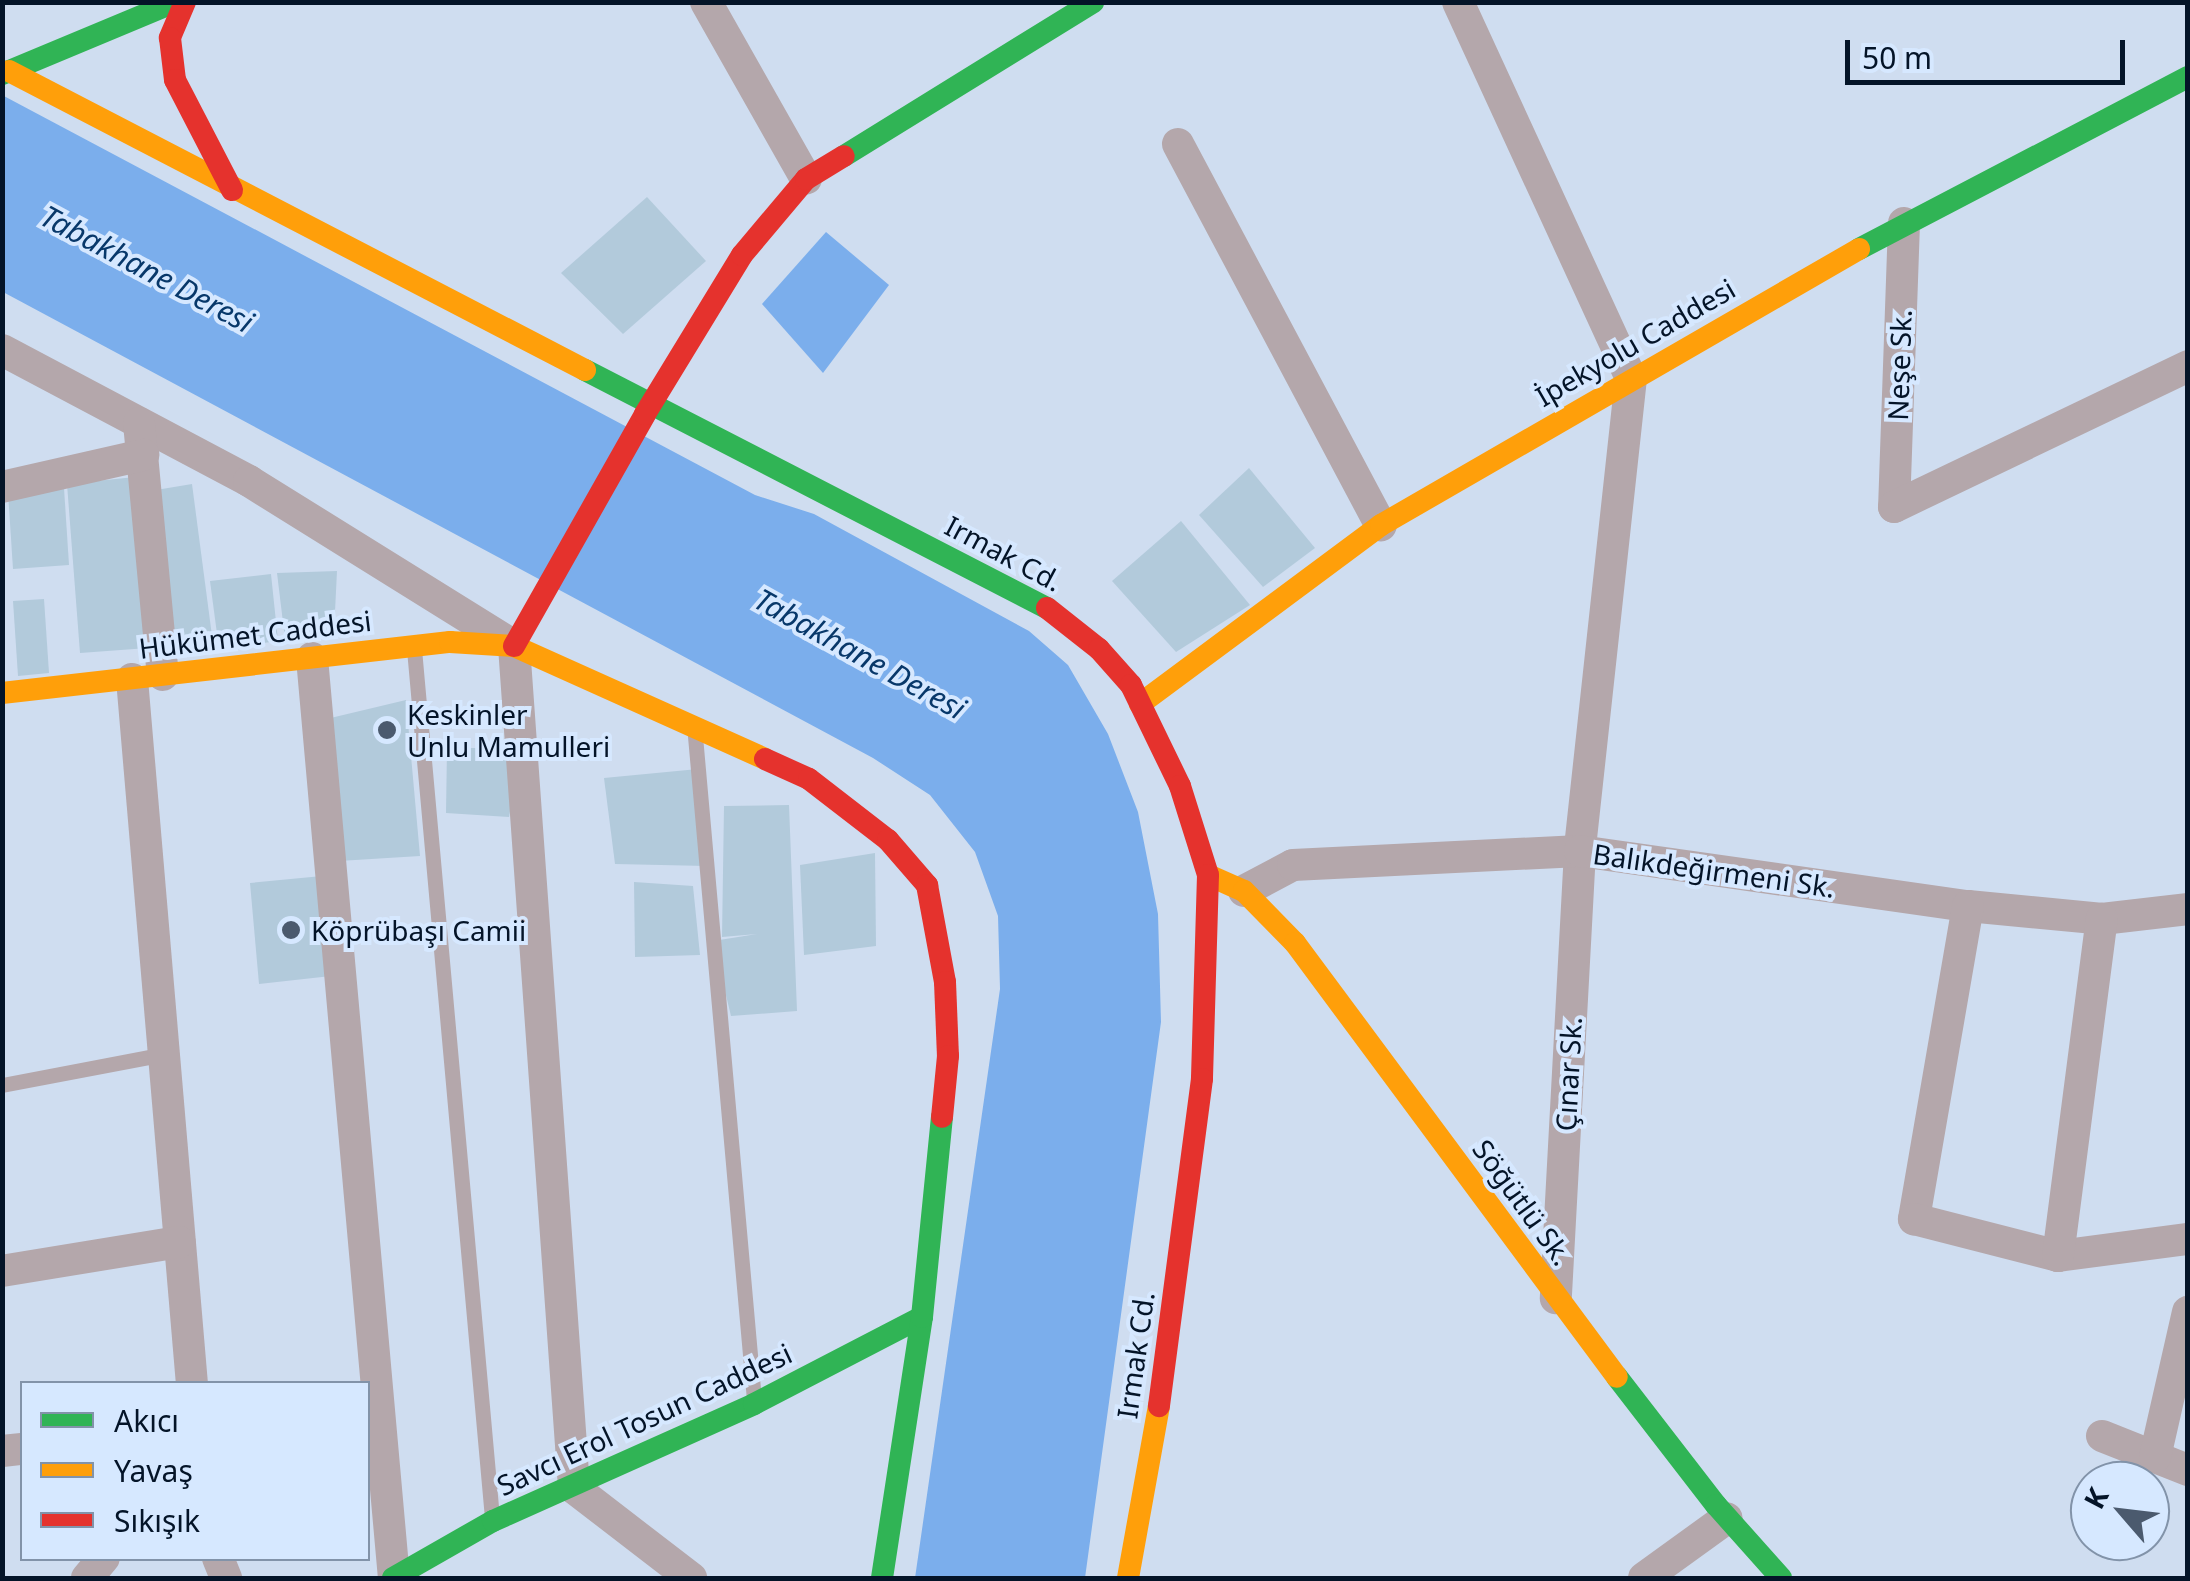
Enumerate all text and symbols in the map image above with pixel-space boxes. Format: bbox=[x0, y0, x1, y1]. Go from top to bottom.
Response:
scale bar bbox=[1850, 20, 2130, 82]
text: 50 m bbox=[1862, 37, 1932, 78]
water label: Tabakhane Deresi bbox=[35, 198, 259, 340]
street label: İpekyolu Caddesi bbox=[1529, 271, 1741, 413]
street label: Neşe Sk. bbox=[1880, 309, 1918, 421]
street label: Irmak Cd. bbox=[940, 508, 1068, 598]
water label: Tabakhane Deresi bbox=[748, 581, 972, 727]
street label: Hükümet Caddesi bbox=[137, 603, 373, 665]
place label: Keskinler Unlu Mamulleri bbox=[407, 697, 610, 763]
marker: Keskinler Unlu Mamulleri bbox=[376, 719, 398, 741]
street label: Balıkdeğirmeni Sk. bbox=[1591, 836, 1837, 904]
place label: Köprübaşı Camii bbox=[311, 913, 526, 947]
marker: Köprübaşı Camii bbox=[280, 919, 302, 941]
street label: Çınar Sk. bbox=[1548, 1016, 1588, 1132]
street label: Söğütlü Sk. bbox=[1466, 1133, 1580, 1271]
street label: Irmak Cd. bbox=[1109, 1289, 1161, 1421]
street label: Savcı Erol Tosun Caddesi bbox=[491, 1336, 797, 1502]
legend bbox=[20, 1381, 370, 1561]
text: Akıcı bbox=[114, 1400, 179, 1441]
text: Yavaş bbox=[114, 1450, 193, 1491]
north arrow bbox=[2070, 1461, 2170, 1561]
text: K bbox=[2074, 1481, 2116, 1515]
text: Sıkışık bbox=[114, 1500, 200, 1541]

